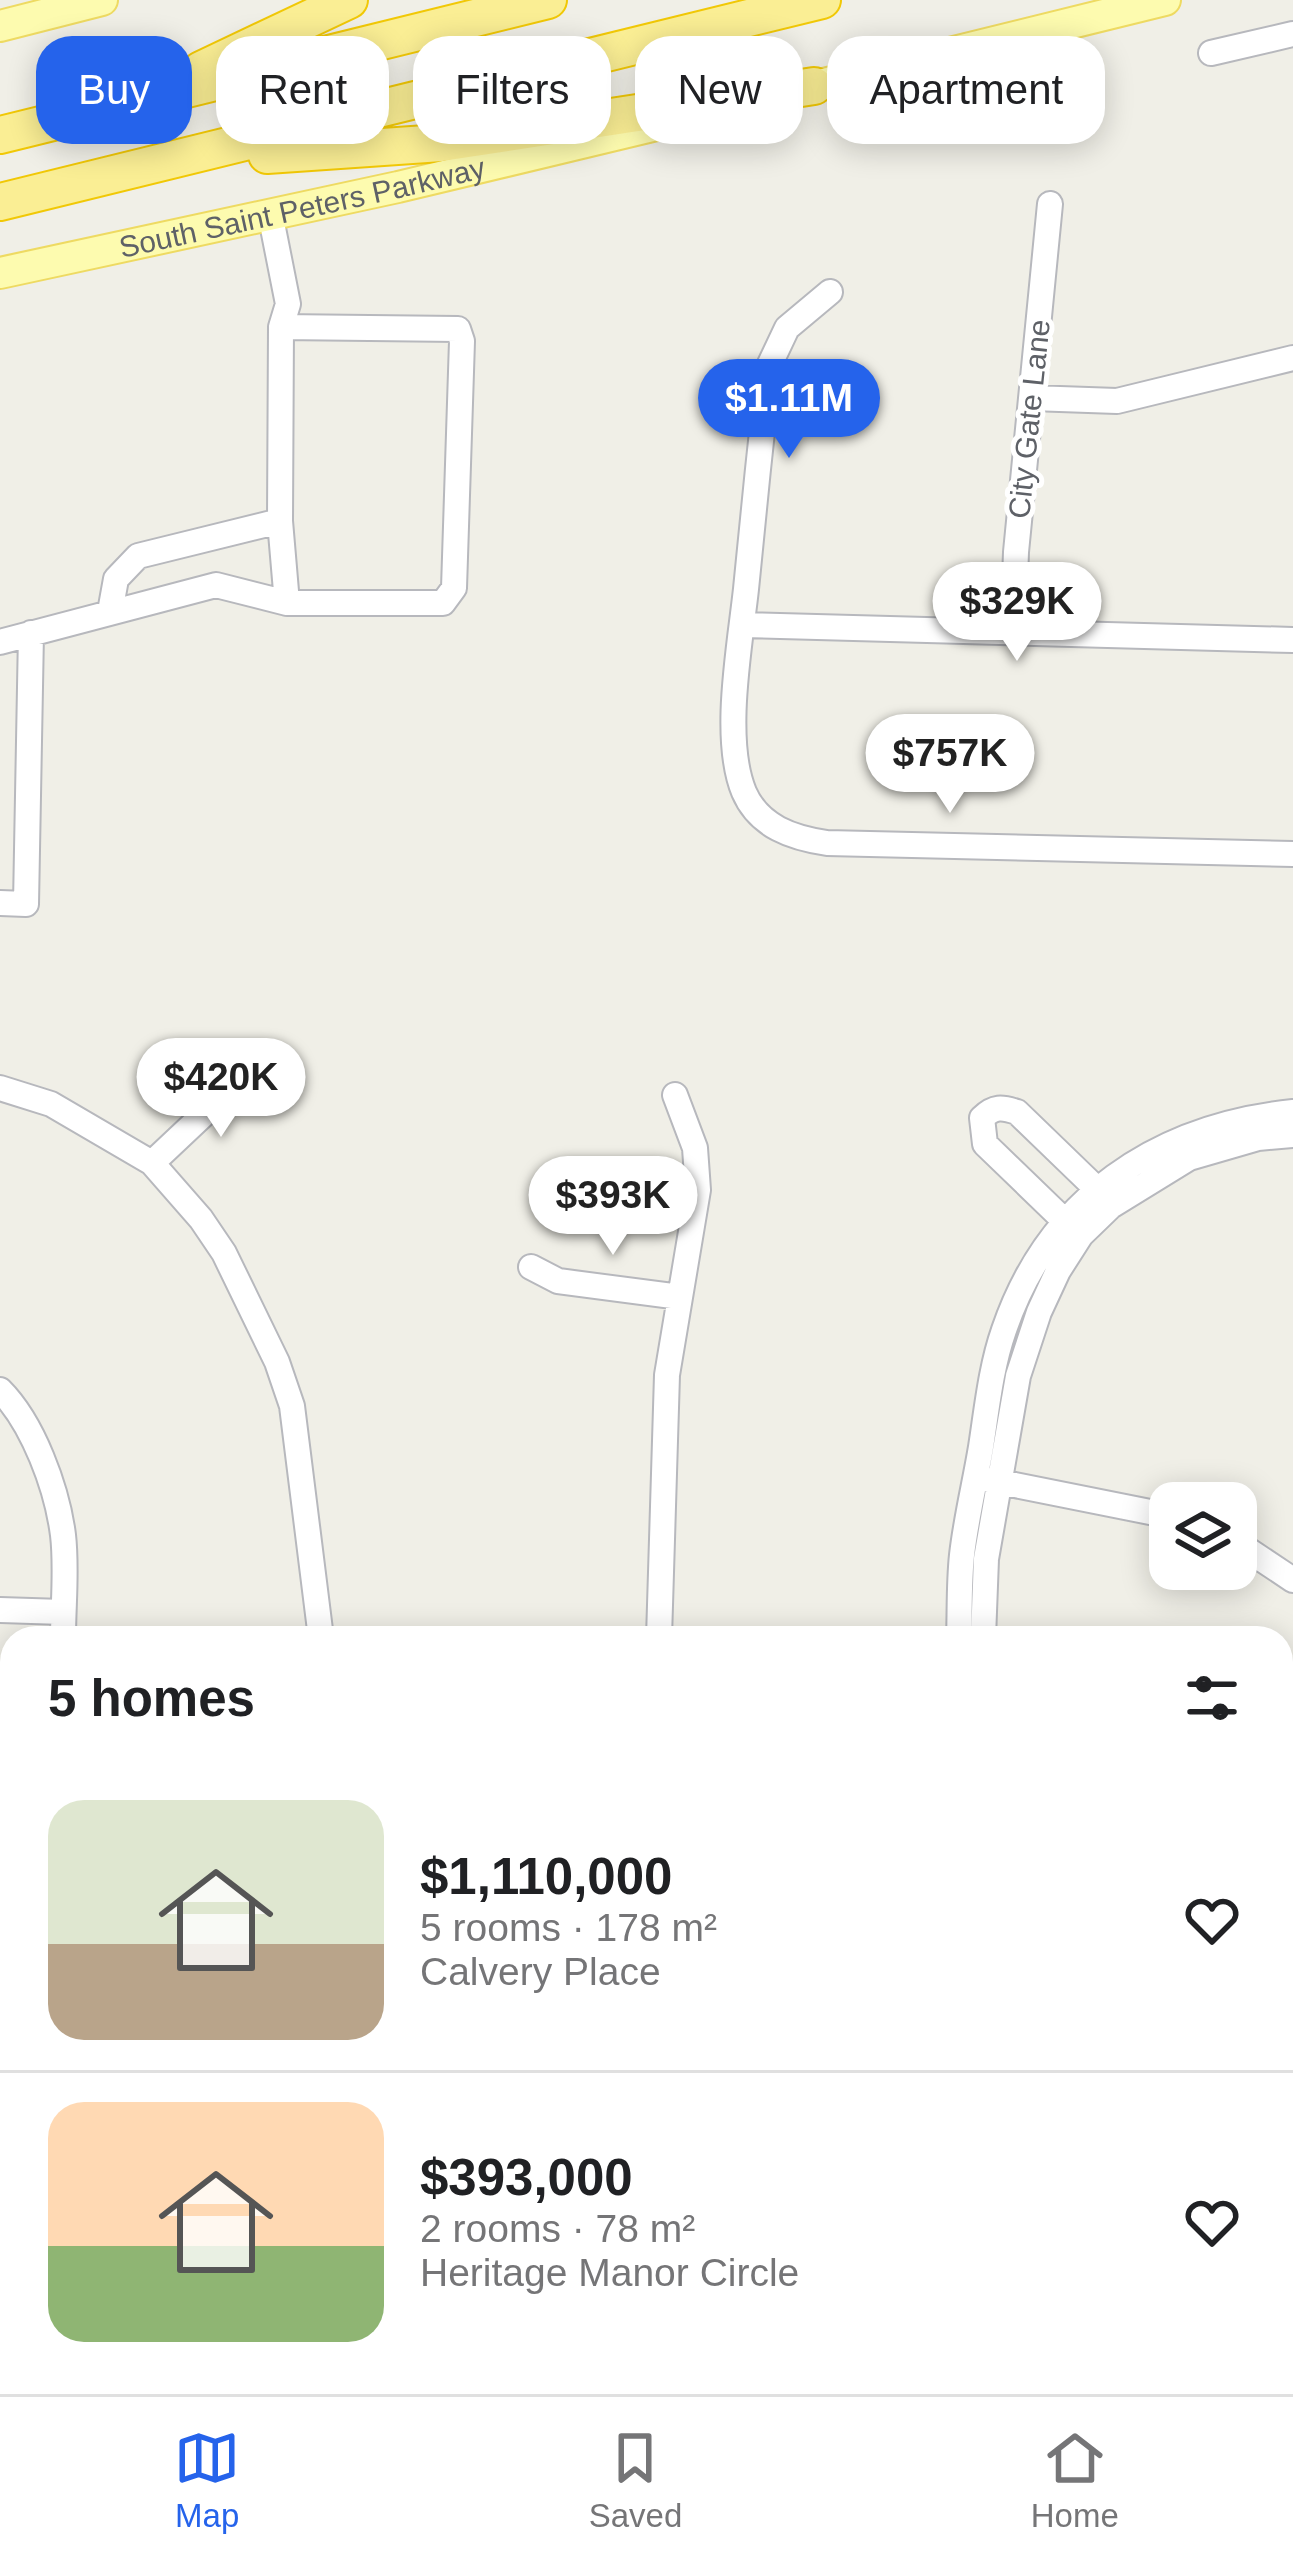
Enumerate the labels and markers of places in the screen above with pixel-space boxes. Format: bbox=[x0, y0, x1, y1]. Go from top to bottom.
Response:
pin: $1.11M bbox=[691, 359, 887, 461]
pin: $329K bbox=[933, 562, 1101, 664]
pin: $757K bbox=[866, 714, 1034, 816]
pin: $420K bbox=[137, 1038, 305, 1140]
pin: $393K bbox=[529, 1156, 697, 1258]

